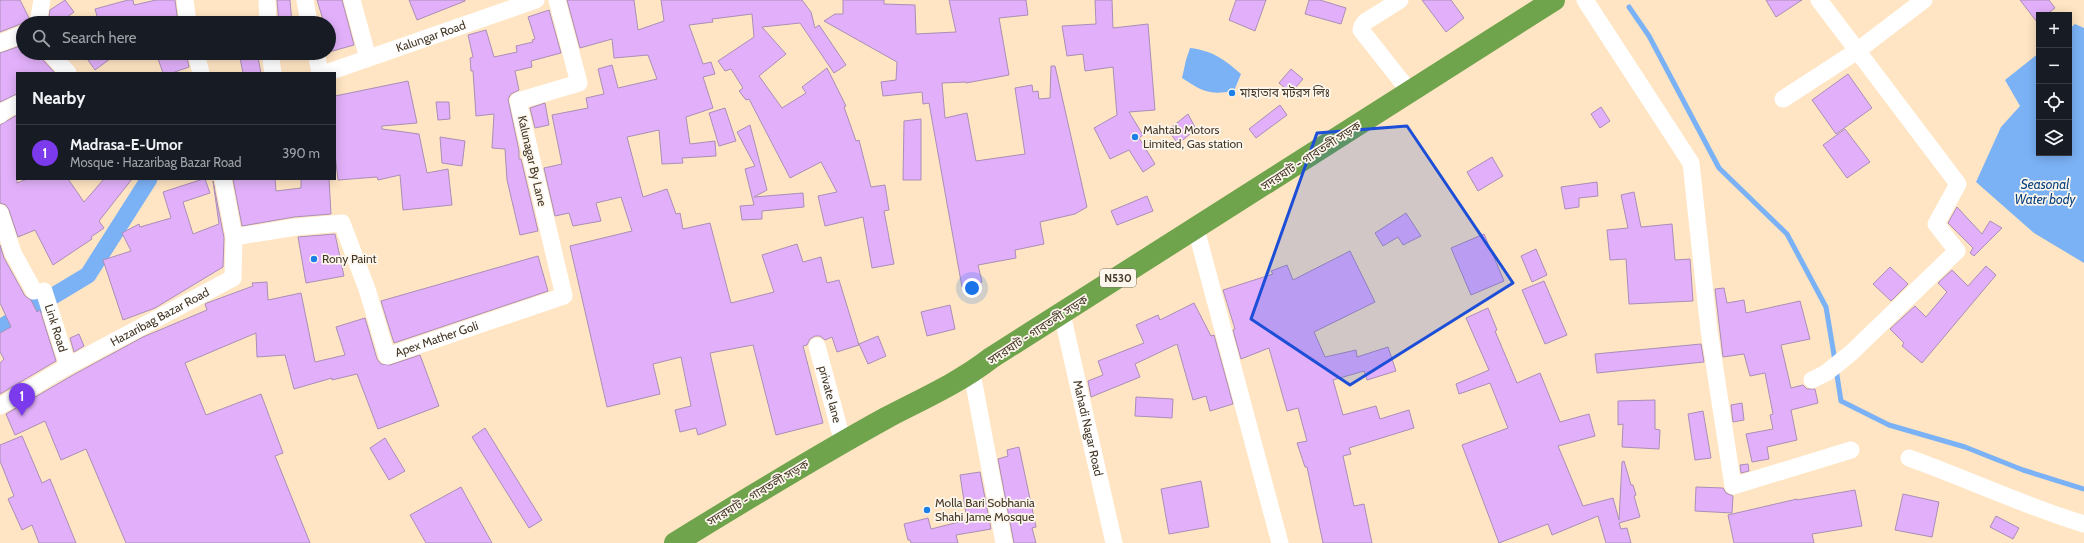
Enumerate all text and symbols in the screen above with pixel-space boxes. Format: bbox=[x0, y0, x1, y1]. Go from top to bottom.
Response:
map controls bbox=[2036, 12, 2072, 156]
button: + bbox=[2036, 12, 2072, 48]
search box bbox=[16, 16, 336, 60]
street label: Kalungar Road bbox=[394, 17, 467, 55]
icon: search bbox=[30, 27, 52, 49]
text: Search here bbox=[62, 29, 137, 47]
button: − bbox=[2036, 48, 2072, 84]
button: locate bbox=[2036, 84, 2072, 120]
place label: মাহাতাব মটরস লিঃ bbox=[1239, 85, 1330, 100]
text: Nearby bbox=[32, 88, 85, 108]
marker: মাহাতাব মটরস লিঃ bbox=[1227, 88, 1237, 98]
street label: Kalunagar By Lane bbox=[515, 114, 550, 208]
street label: সদরঘাট - গাবতলী সড়ক bbox=[1257, 118, 1364, 194]
button: layers bbox=[2036, 120, 2072, 156]
place label: Mahtab Motors Limited, Gas station bbox=[1143, 122, 1243, 151]
marker: Mahtab Motors Limited, Gas station bbox=[1130, 132, 1140, 142]
text: Madrasa-E-Umor bbox=[70, 136, 183, 154]
text: 1 bbox=[43, 145, 47, 161]
text: 390 m bbox=[282, 145, 320, 161]
text: Mosque · Hazaribag Bazar Road bbox=[70, 154, 242, 170]
water label: Seasonal Water body bbox=[2015, 176, 2076, 207]
place label: Rony Paint bbox=[322, 251, 377, 266]
marker: Rony Paint bbox=[309, 254, 319, 264]
road number: N530 bbox=[1100, 269, 1136, 287]
your location bbox=[962, 278, 982, 298]
street label: Hazaribag Bazar Road bbox=[108, 284, 212, 349]
street label: সদরঘাট - গাবতলী সড়ক bbox=[984, 292, 1091, 368]
street label: Link Road bbox=[42, 302, 71, 354]
street label: Apex Mather Goli bbox=[393, 318, 480, 360]
street label: private lane bbox=[816, 364, 845, 425]
street label: Mahadi Nagar Road bbox=[1070, 379, 1107, 477]
pin: 1 bbox=[9, 383, 35, 416]
street label: সদরঘাট - গাবতলী সড়ক bbox=[703, 456, 812, 529]
place label: Molla Bari Sobhania Shahi Jame Mosque bbox=[935, 495, 1035, 524]
marker: Molla Bari Sobhania Shahi Jame Mosque bbox=[922, 505, 932, 515]

